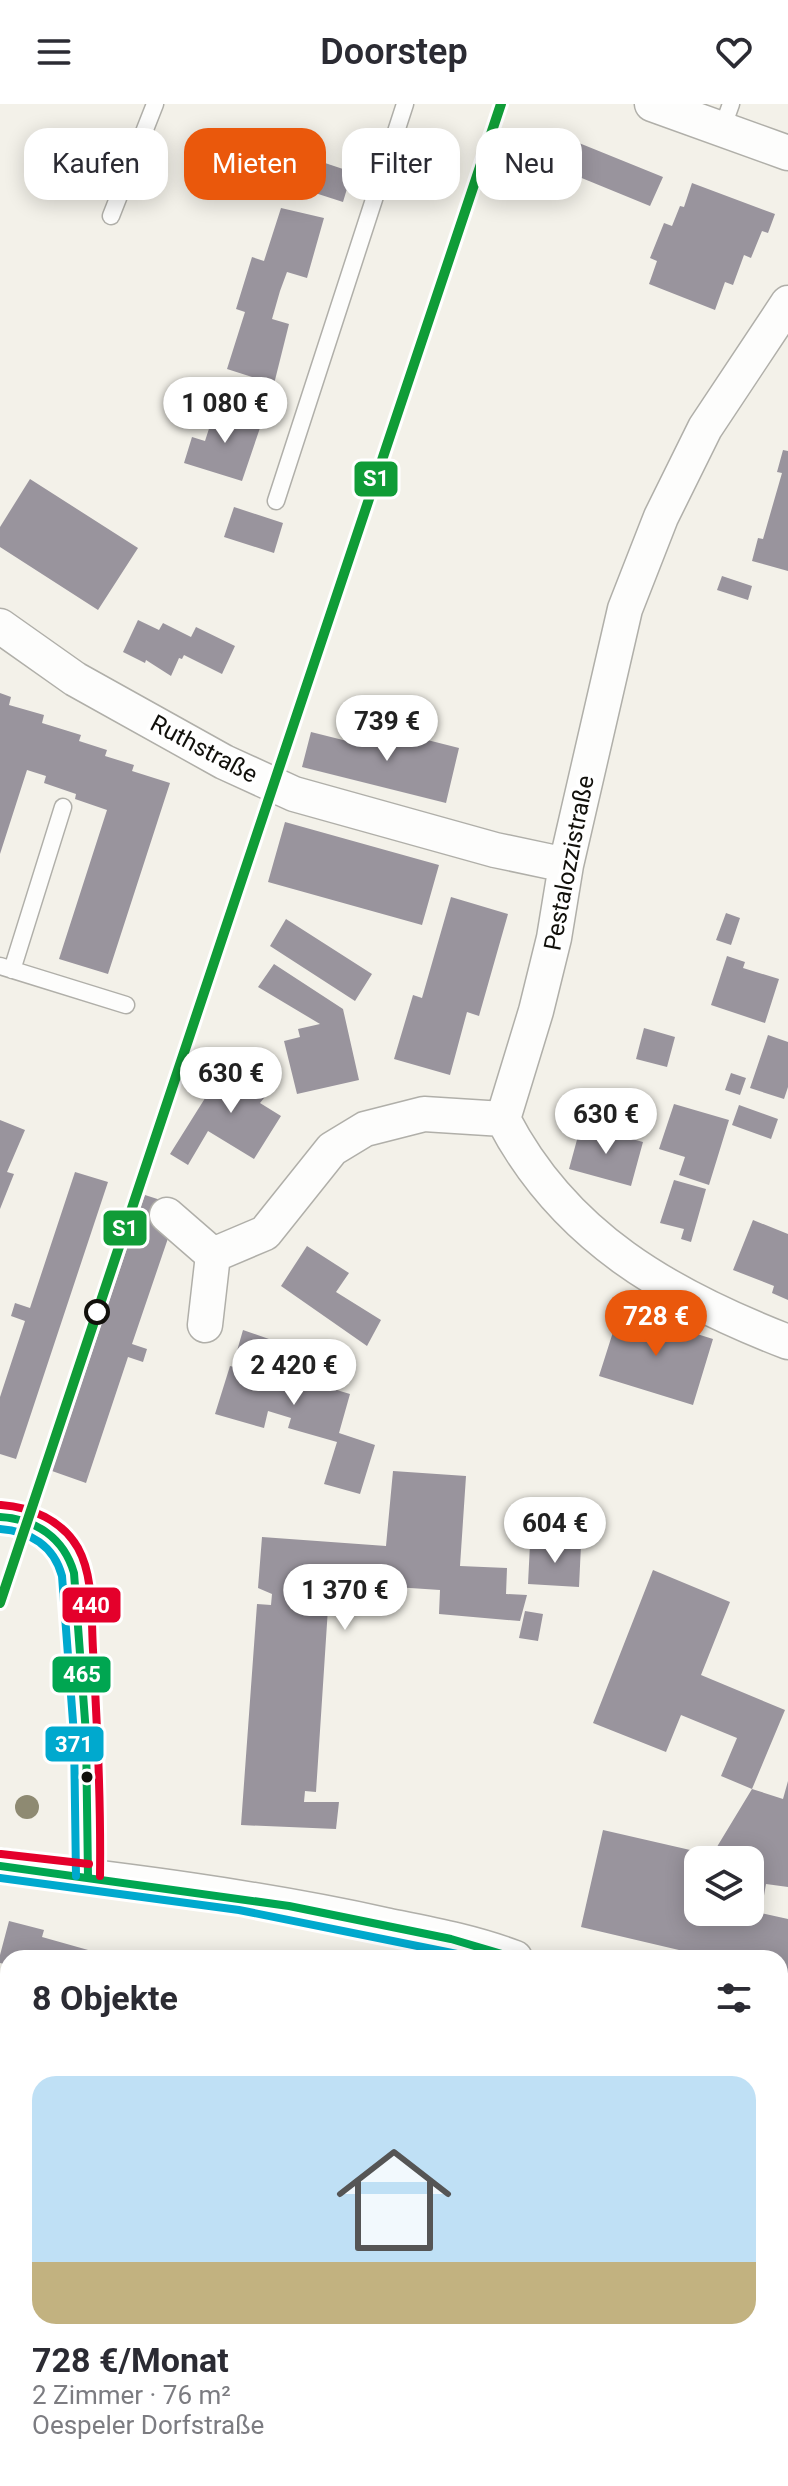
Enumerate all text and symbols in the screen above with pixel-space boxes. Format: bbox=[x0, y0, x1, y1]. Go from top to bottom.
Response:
icon: menu bbox=[32, 30, 76, 74]
icon: heart bbox=[712, 30, 756, 74]
text: Doorstep bbox=[320, 31, 468, 73]
chip: Kaufen bbox=[24, 128, 168, 200]
chip: Mieten bbox=[184, 128, 326, 200]
chip: Filter bbox=[342, 128, 460, 200]
chip: Neu bbox=[476, 128, 582, 200]
pin: 1 080 € bbox=[151, 377, 299, 445]
text: 1 080 € bbox=[181, 388, 269, 418]
line badge: S1 bbox=[353, 460, 399, 498]
text: S1 bbox=[363, 466, 389, 491]
pin: 739 € bbox=[331, 695, 443, 763]
text: 739 € bbox=[354, 706, 420, 736]
street label: Ruthstraße bbox=[146, 709, 262, 789]
street label: Pestalozzistraße bbox=[538, 773, 600, 953]
pin: 630 € bbox=[175, 1047, 287, 1115]
text: 630 € bbox=[198, 1058, 264, 1088]
pin: 630 € bbox=[550, 1088, 662, 1156]
text: 630 € bbox=[573, 1099, 639, 1129]
line badge: S1 bbox=[102, 1209, 148, 1247]
text: S1 bbox=[112, 1216, 138, 1241]
pin: 728 € bbox=[600, 1290, 712, 1358]
unlabelled marker bbox=[85, 1300, 109, 1324]
text: 728 € bbox=[623, 1301, 689, 1331]
pin: 2 420 € bbox=[220, 1339, 368, 1407]
text: 2 420 € bbox=[250, 1350, 338, 1380]
pin: 604 € bbox=[499, 1497, 611, 1565]
text: 604 € bbox=[522, 1508, 588, 1538]
pin: 1 370 € bbox=[271, 1564, 419, 1632]
text: 1 370 € bbox=[301, 1575, 389, 1605]
line badge: 440 bbox=[61, 1586, 122, 1624]
text: 440 bbox=[72, 1593, 110, 1618]
line badge: 465 bbox=[51, 1655, 112, 1694]
text: 465 bbox=[63, 1662, 101, 1687]
line badge: 371 bbox=[44, 1725, 105, 1763]
text: 371 bbox=[55, 1732, 93, 1757]
unlabelled marker bbox=[79, 1769, 95, 1785]
map controls bbox=[684, 1846, 764, 1926]
button: layers bbox=[684, 1846, 764, 1926]
icon: filters bbox=[712, 1976, 756, 2020]
text: 8 Objekte bbox=[32, 1978, 178, 2018]
icon: home bbox=[322, 2128, 466, 2272]
text: 728 €/Monat bbox=[32, 2340, 229, 2380]
text: 2 Zimmer · 76 m² bbox=[32, 2380, 231, 2410]
text: Oespeler Dorfstraße bbox=[32, 2410, 264, 2440]

